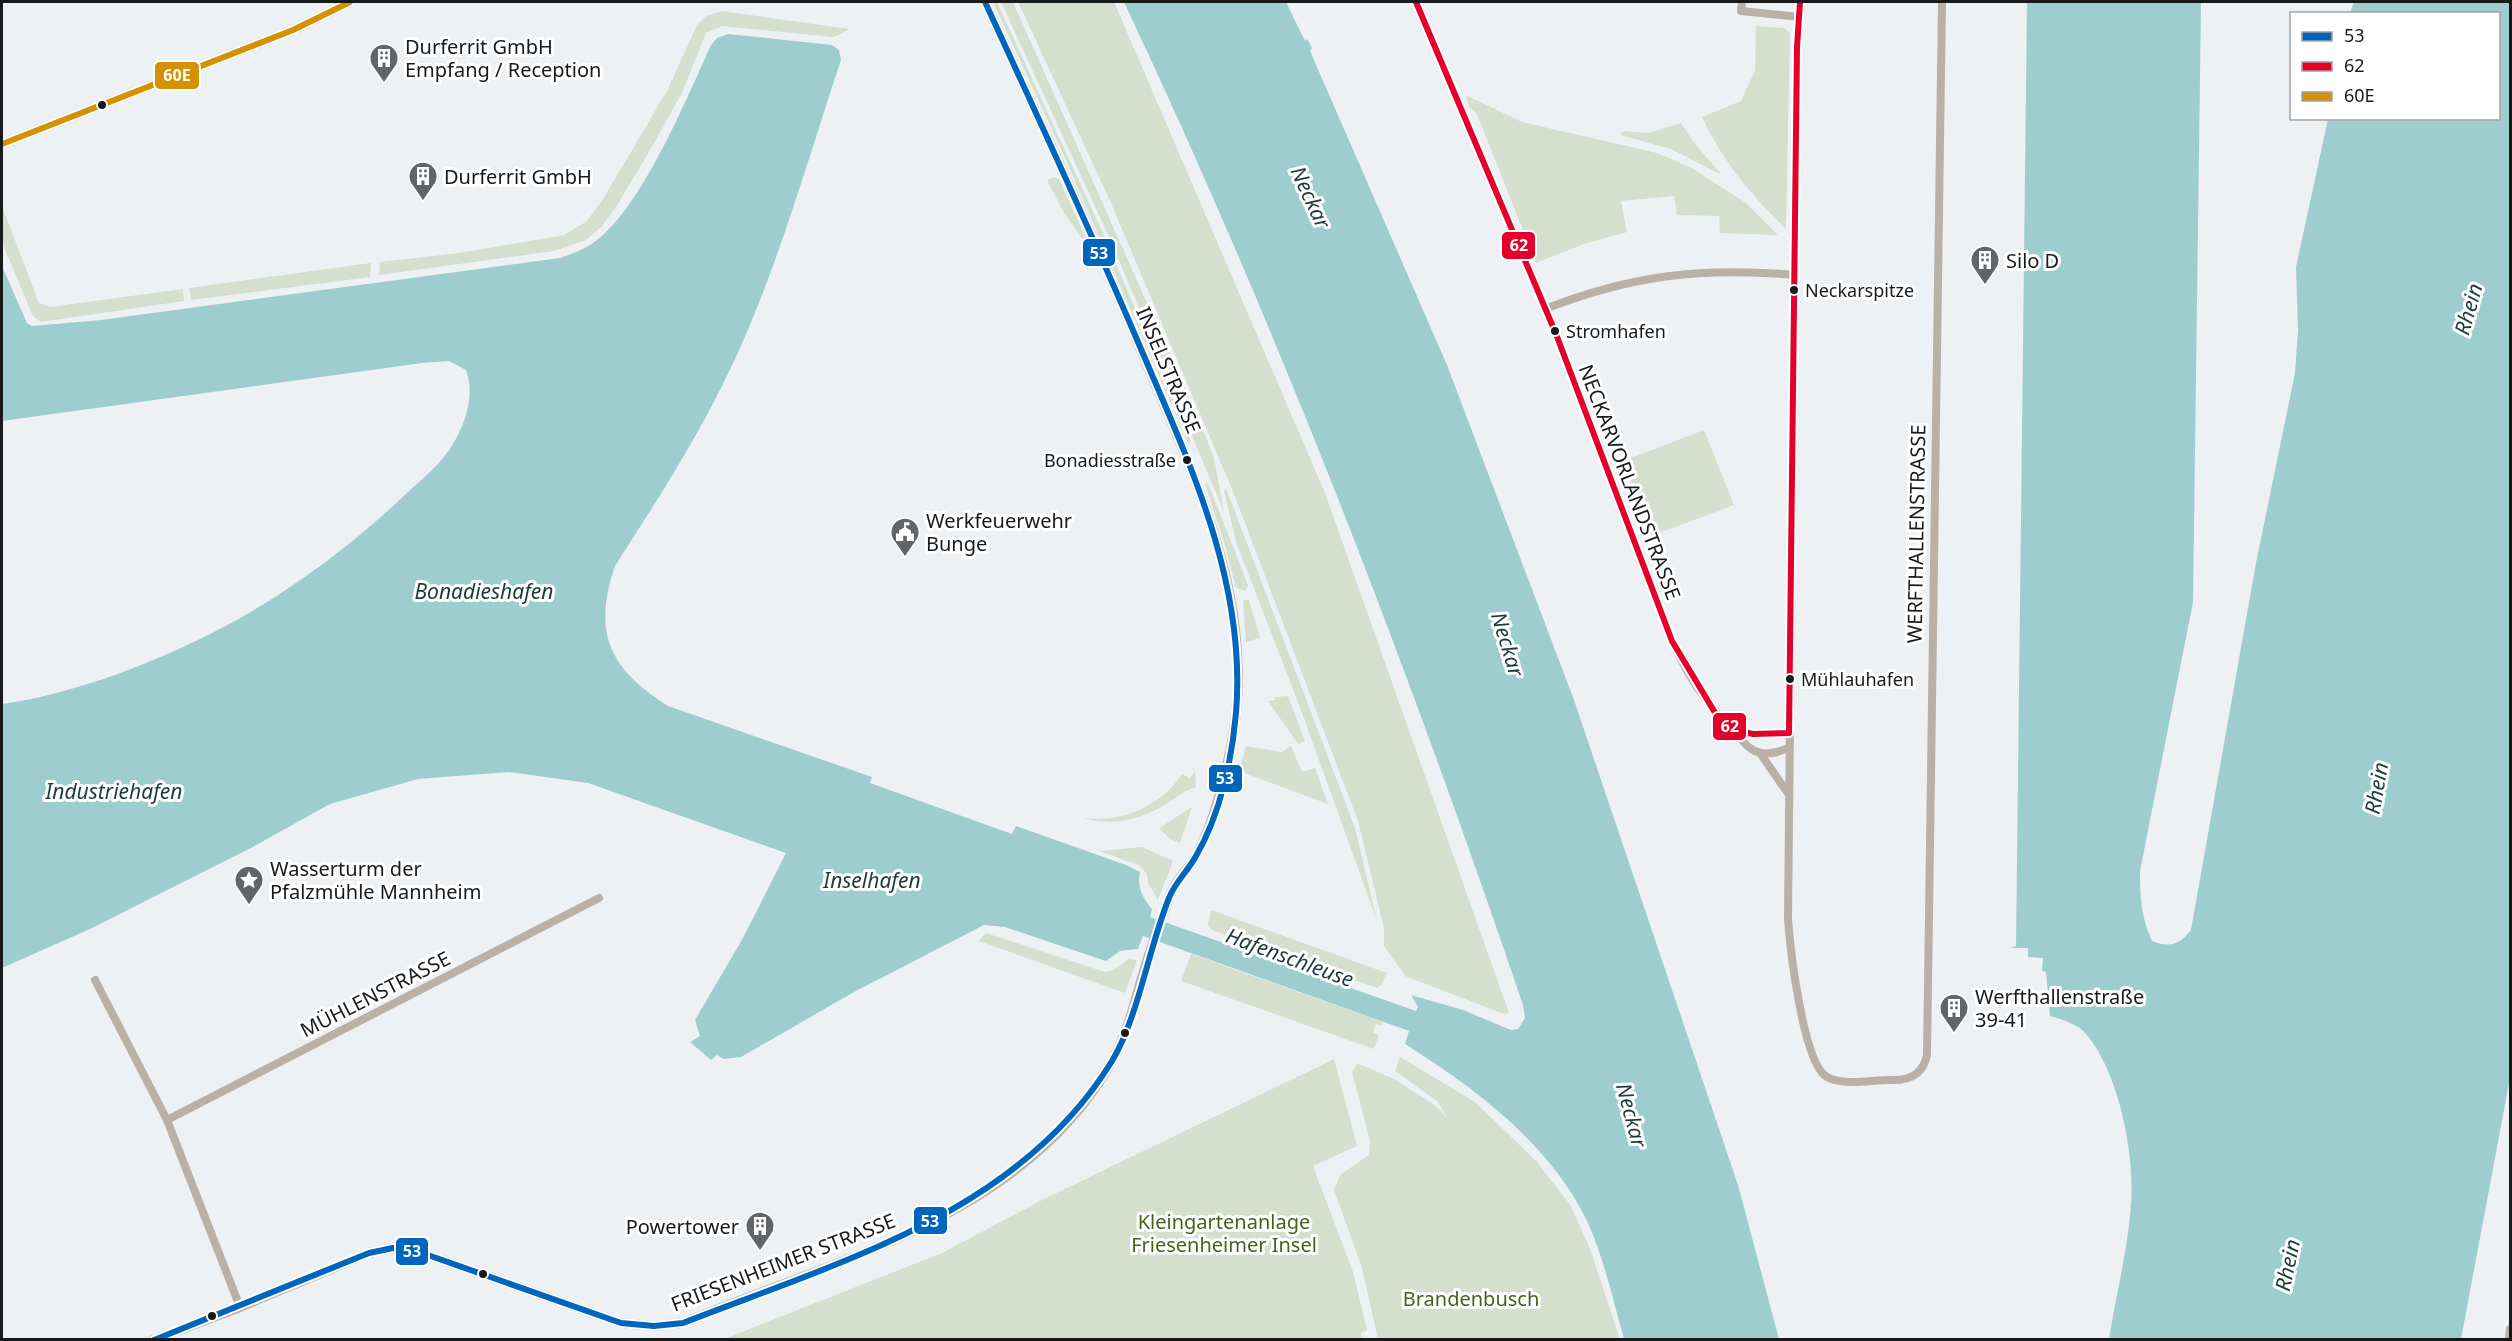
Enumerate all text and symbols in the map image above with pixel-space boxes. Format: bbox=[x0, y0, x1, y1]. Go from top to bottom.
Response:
legend bbox=[2290, 12, 2500, 120]
text: 53 bbox=[2344, 23, 2365, 47]
place label: Durferrit GmbH Empfang / Reception bbox=[405, 33, 601, 83]
building icon: Durferrit GmbH Empfang / Reception bbox=[368, 42, 400, 84]
text: 62 bbox=[2344, 53, 2365, 77]
line badge: 60E bbox=[154, 61, 200, 90]
text: 60E bbox=[163, 64, 191, 86]
text: 60E bbox=[2344, 83, 2375, 107]
unlabelled marker bbox=[96, 99, 108, 111]
building icon: Durferrit GmbH bbox=[407, 160, 439, 202]
water label: Neckar bbox=[1284, 161, 1338, 234]
place label: Durferrit GmbH bbox=[444, 163, 592, 190]
line badge: 62 bbox=[1501, 231, 1536, 260]
text: 62 bbox=[1510, 234, 1528, 256]
line badge: 53 bbox=[1082, 238, 1116, 267]
text: 53 bbox=[1090, 242, 1108, 264]
building icon: Silo D bbox=[1969, 244, 2001, 286]
place label: Silo D bbox=[2006, 247, 2059, 274]
place label: Neckarspitze bbox=[1805, 278, 1914, 302]
water label: Rhein bbox=[2447, 280, 2489, 338]
marker: Neckarspitze bbox=[1788, 284, 1800, 296]
street label: INSELSTRASSE bbox=[1130, 303, 1208, 437]
place label: Stromhafen bbox=[1566, 319, 1666, 343]
marker: Stromhafen bbox=[1549, 325, 1561, 337]
street label: NECKARVORLANDSTRASSE bbox=[1573, 361, 1687, 603]
street label: WERFTHALLENSTRASSE bbox=[1901, 424, 1931, 644]
place label: Bonadiesstraße bbox=[1044, 448, 1176, 472]
marker: Bonadiesstraße bbox=[1181, 454, 1193, 466]
place label: Werkfeuerwehr Bunge bbox=[926, 507, 1072, 557]
public building icon: Werkfeuerwehr Bunge bbox=[889, 516, 921, 558]
water label: Bonadieshafen bbox=[414, 577, 554, 605]
water label: Neckar bbox=[1485, 609, 1531, 681]
place label: Mühlauhafen bbox=[1801, 667, 1914, 691]
marker: Mühlauhafen bbox=[1784, 673, 1796, 685]
line badge: 62 bbox=[1712, 712, 1747, 741]
text: 62 bbox=[1721, 715, 1739, 737]
water label: Rhein bbox=[2358, 760, 2394, 816]
line badge: 53 bbox=[1208, 764, 1243, 793]
text: 53 bbox=[1216, 767, 1234, 789]
water label: Industriehafen bbox=[45, 777, 182, 805]
place label: Wasserturm der Pfalzmühle Mannheim bbox=[270, 855, 481, 905]
place icon: Wasserturm der Pfalzmühle Mannheim bbox=[233, 864, 265, 906]
water label: Inselhafen bbox=[822, 866, 921, 894]
water label: Hafenschleuse bbox=[1222, 921, 1358, 993]
street label: MÜHLENSTRASSE bbox=[295, 945, 455, 1043]
place label: Werfthallenstraße 39-41 bbox=[1975, 983, 2144, 1033]
building icon: Werfthallenstraße 39-41 bbox=[1938, 992, 1970, 1034]
unlabelled marker bbox=[1119, 1027, 1131, 1039]
water label: Neckar bbox=[1610, 1080, 1654, 1152]
line badge: 53 bbox=[913, 1206, 948, 1235]
street label: FRIESENHEIMER STRASSE bbox=[667, 1207, 899, 1317]
park label: Kleingartenanlage Friesenheimer Insel bbox=[1131, 1208, 1317, 1258]
building icon: Powertower bbox=[744, 1210, 776, 1252]
text: 53 bbox=[921, 1210, 939, 1232]
place label: Powertower bbox=[626, 1213, 739, 1240]
line badge: 53 bbox=[395, 1237, 429, 1266]
water label: Rhein bbox=[2268, 1237, 2306, 1293]
text: 53 bbox=[403, 1240, 421, 1262]
unlabelled marker bbox=[477, 1268, 489, 1280]
park label: Brandenbusch bbox=[1403, 1285, 1539, 1312]
unlabelled marker bbox=[206, 1310, 218, 1322]

